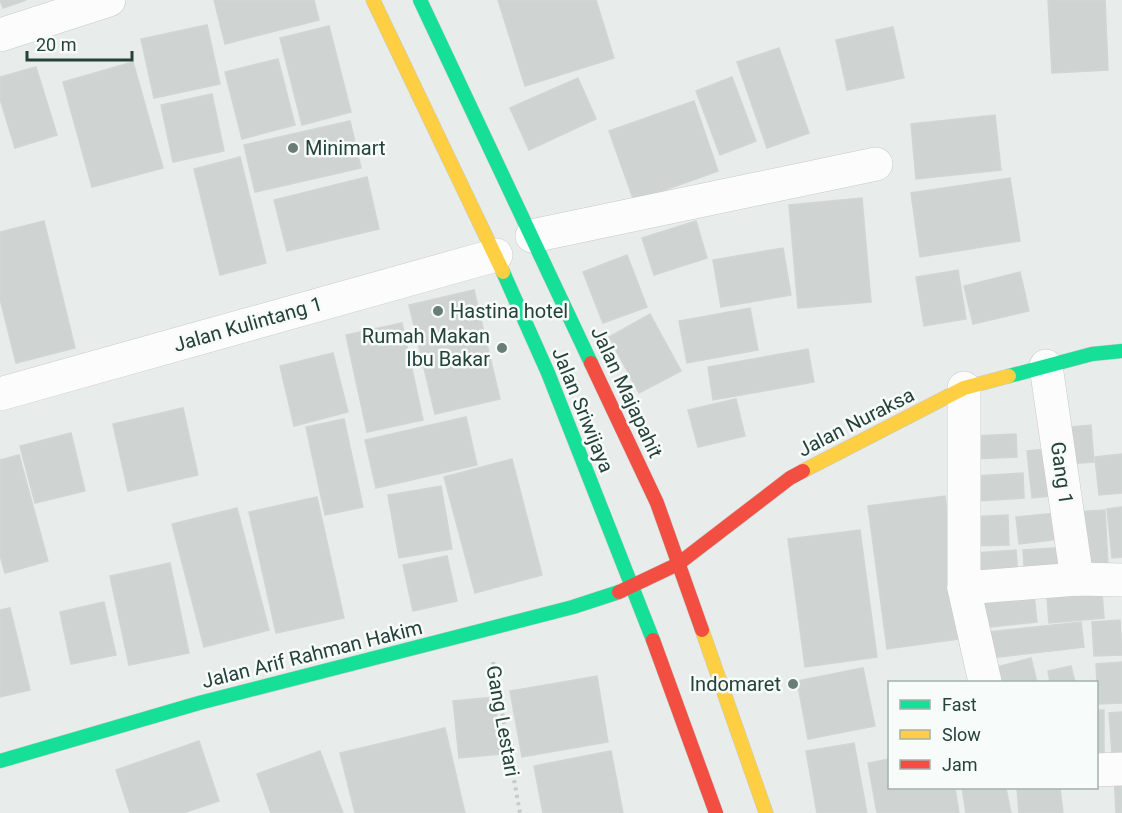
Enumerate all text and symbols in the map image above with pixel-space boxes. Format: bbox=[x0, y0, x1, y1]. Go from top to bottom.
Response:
scale bar bbox=[27, 24, 132, 62]
text: 20 m bbox=[36, 34, 76, 55]
place label: Minimart bbox=[305, 136, 385, 160]
marker: Minimart bbox=[286, 141, 300, 155]
street label: Jalan Kulintang 1 bbox=[171, 291, 325, 357]
place label: Hastina hotel bbox=[450, 299, 568, 323]
marker: Hastina hotel bbox=[431, 304, 445, 318]
street label: Jalan Majapahit bbox=[586, 322, 668, 462]
place label: Rumah Makan Ibu Bakar bbox=[362, 324, 490, 371]
marker: Rumah Makan Ibu Bakar bbox=[495, 341, 509, 355]
street label: Jalan Sriwijaya bbox=[547, 344, 619, 476]
street label: Jalan Nuraksa bbox=[794, 382, 918, 462]
street label: Gang 1 bbox=[1046, 440, 1078, 506]
street label: Jalan Arif Rahman Hakim bbox=[199, 615, 425, 693]
street label: Gang Lestari bbox=[481, 664, 525, 778]
place label: Indomaret bbox=[690, 672, 781, 696]
marker: Indomaret bbox=[786, 677, 800, 691]
legend bbox=[888, 681, 1098, 789]
text: Fast bbox=[942, 694, 977, 715]
text: Slow bbox=[942, 724, 981, 745]
text: Jam bbox=[942, 754, 978, 775]

